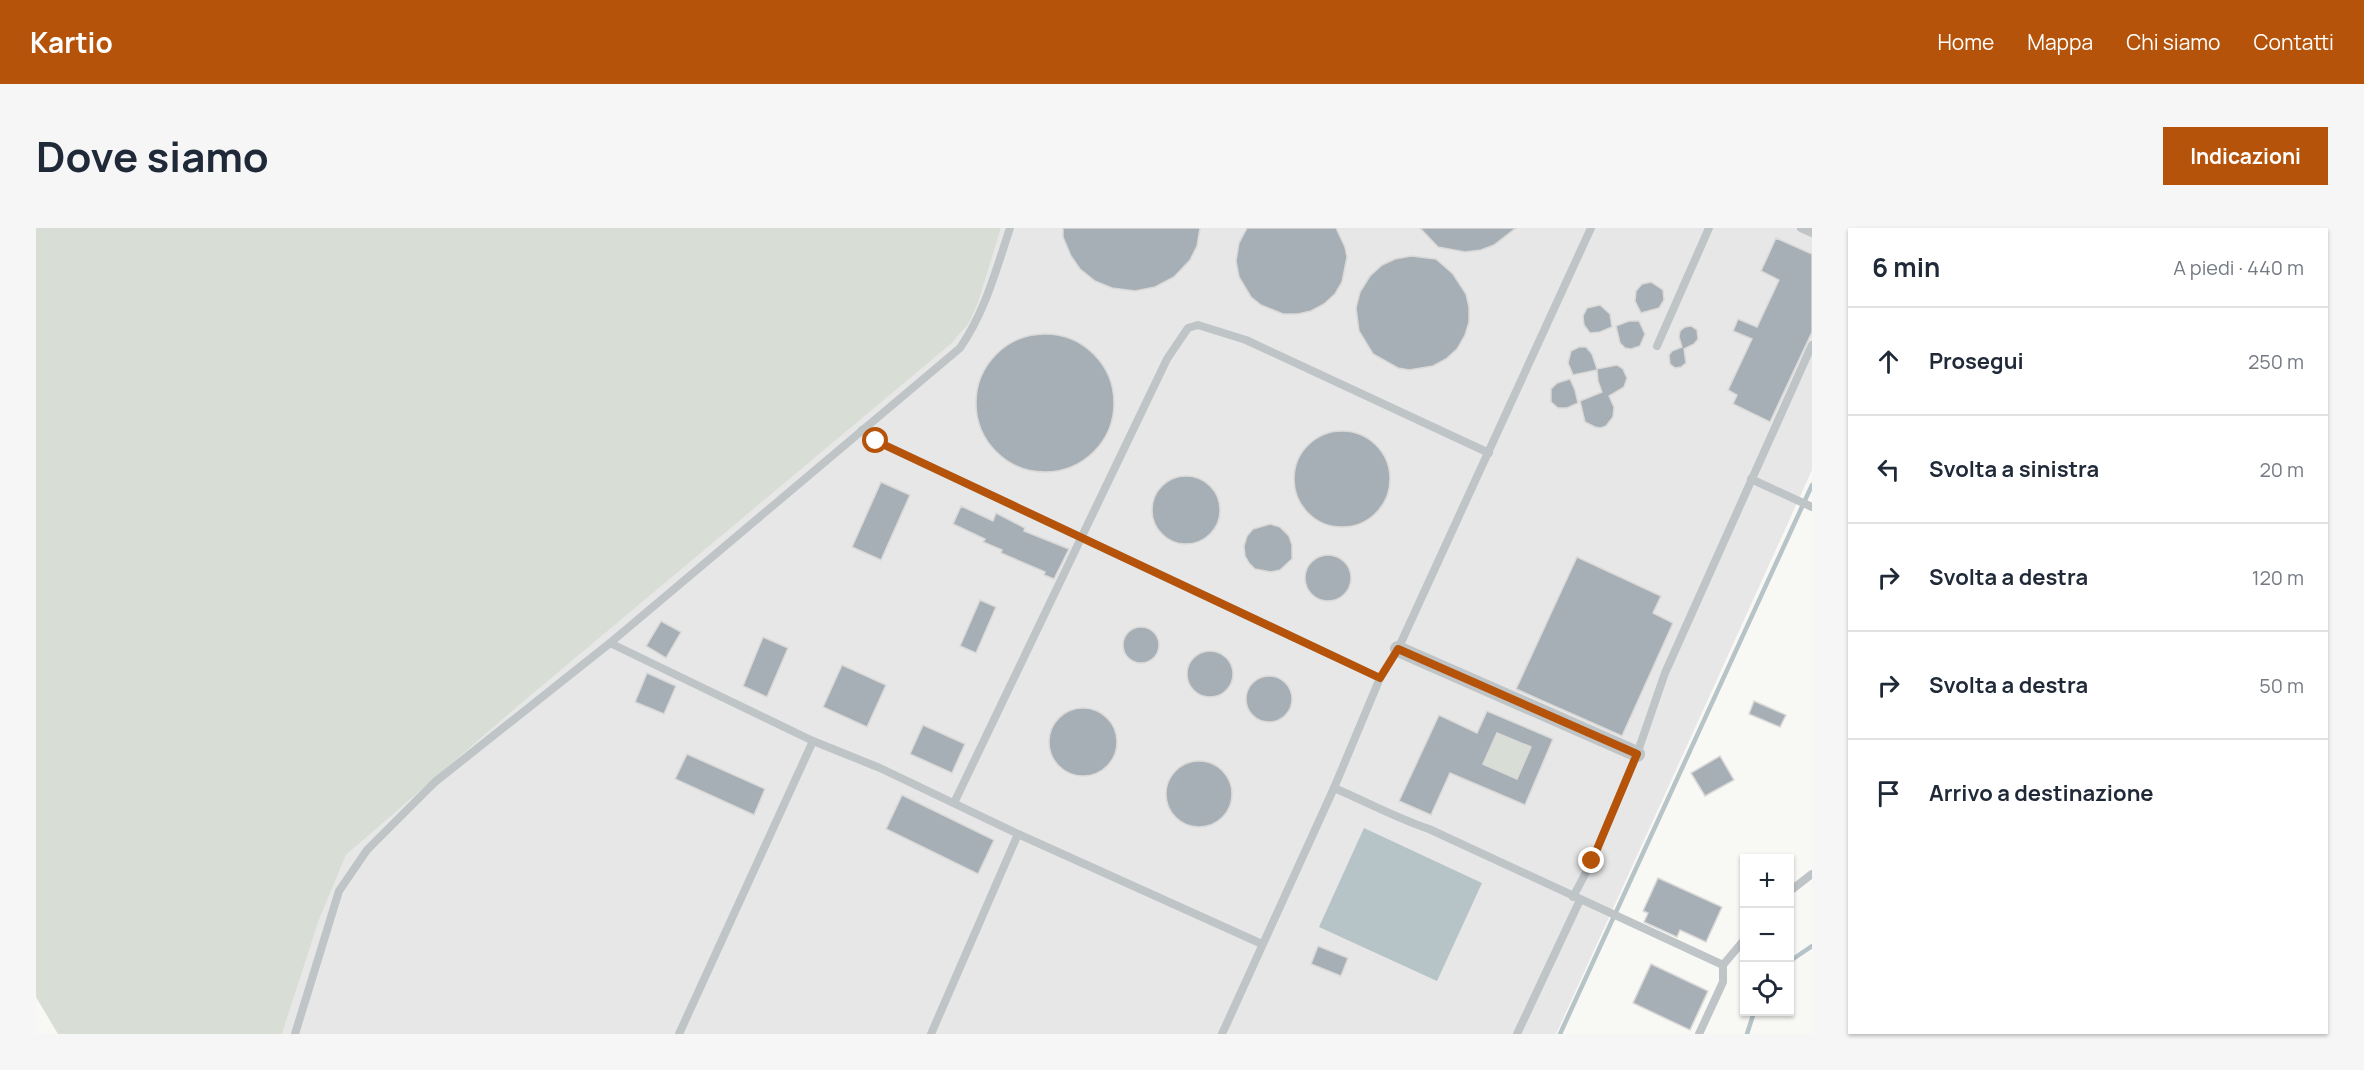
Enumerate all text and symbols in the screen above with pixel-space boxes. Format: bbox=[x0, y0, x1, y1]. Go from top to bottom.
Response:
text: Kartio bbox=[30, 23, 113, 61]
text: Home bbox=[1937, 28, 1994, 56]
text: Mappa bbox=[2027, 28, 2093, 56]
text: Chi siamo bbox=[2126, 28, 2221, 56]
text: Contatti bbox=[2254, 28, 2334, 56]
text: Dove siamo bbox=[36, 127, 269, 185]
button: Indicazioni bbox=[2163, 127, 2328, 185]
text: 6 min bbox=[1872, 249, 1940, 285]
text: A piedi · 440 m bbox=[2173, 254, 2304, 281]
icon: ahead bbox=[1872, 345, 1905, 378]
text: Prosegui bbox=[1929, 346, 2024, 376]
text: 250 m bbox=[2248, 348, 2304, 375]
route start bbox=[862, 427, 888, 453]
icon: left bbox=[1872, 453, 1905, 486]
text: Svolta a sinistra bbox=[1929, 454, 2099, 484]
text: 20 m bbox=[2259, 456, 2304, 483]
icon: right bbox=[1872, 561, 1905, 594]
text: Svolta a destra bbox=[1929, 562, 2088, 592]
text: 120 m bbox=[2252, 564, 2304, 591]
icon: right bbox=[1872, 669, 1905, 702]
text: Svolta a destra bbox=[1929, 670, 2088, 700]
text: 50 m bbox=[2259, 672, 2304, 699]
icon: arrive bbox=[1872, 777, 1905, 810]
text: Arrivo a destinazione bbox=[1929, 778, 2153, 808]
route end bbox=[1578, 847, 1604, 873]
map controls bbox=[1740, 854, 1794, 1016]
button: + bbox=[1740, 854, 1794, 908]
button: − bbox=[1740, 908, 1794, 962]
button: locate bbox=[1740, 962, 1794, 1016]

